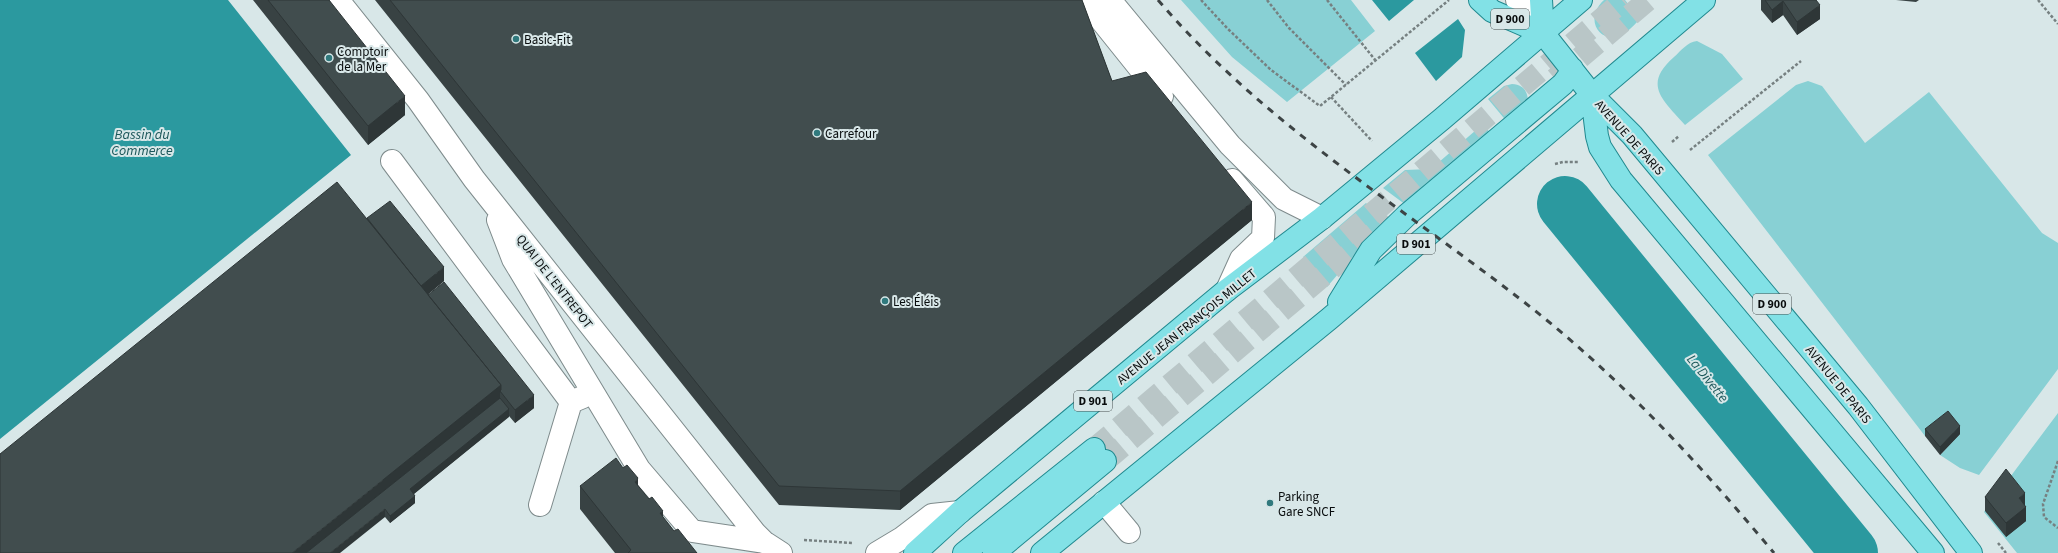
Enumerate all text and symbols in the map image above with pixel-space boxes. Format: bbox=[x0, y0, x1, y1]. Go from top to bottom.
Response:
road number: D 900 bbox=[1491, 9, 1529, 29]
place label: Basic-Fit bbox=[524, 31, 571, 49]
marker: Basic-Fit bbox=[511, 34, 521, 44]
place label: Comptoir de la Mer bbox=[337, 43, 389, 76]
marker: Comptoir de la Mer bbox=[324, 53, 334, 63]
street label: AVENUE DE PARIS bbox=[1591, 96, 1668, 179]
water label: Bassin du Commerce bbox=[111, 125, 173, 161]
place label: Carrefour bbox=[825, 125, 877, 143]
marker: Carrefour bbox=[812, 128, 822, 138]
street label: QUAI DE L'ENTREPOT bbox=[512, 231, 597, 332]
road number: D 901 bbox=[1397, 234, 1435, 254]
street label: AVENUE JEAN FRANÇOIS MILLET bbox=[1113, 265, 1260, 389]
place label: Les Éléis bbox=[893, 293, 939, 311]
road number: D 900 bbox=[1753, 294, 1791, 314]
marker: Les Éléis bbox=[880, 296, 890, 306]
street label: AVENUE DE PARIS bbox=[1801, 342, 1875, 428]
water label: La Divette bbox=[1682, 350, 1733, 407]
road number: D 901 bbox=[1074, 391, 1112, 411]
place label: Parking Gare SNCF bbox=[1278, 488, 1336, 521]
marker: Parking Gare SNCF bbox=[1265, 498, 1275, 508]

